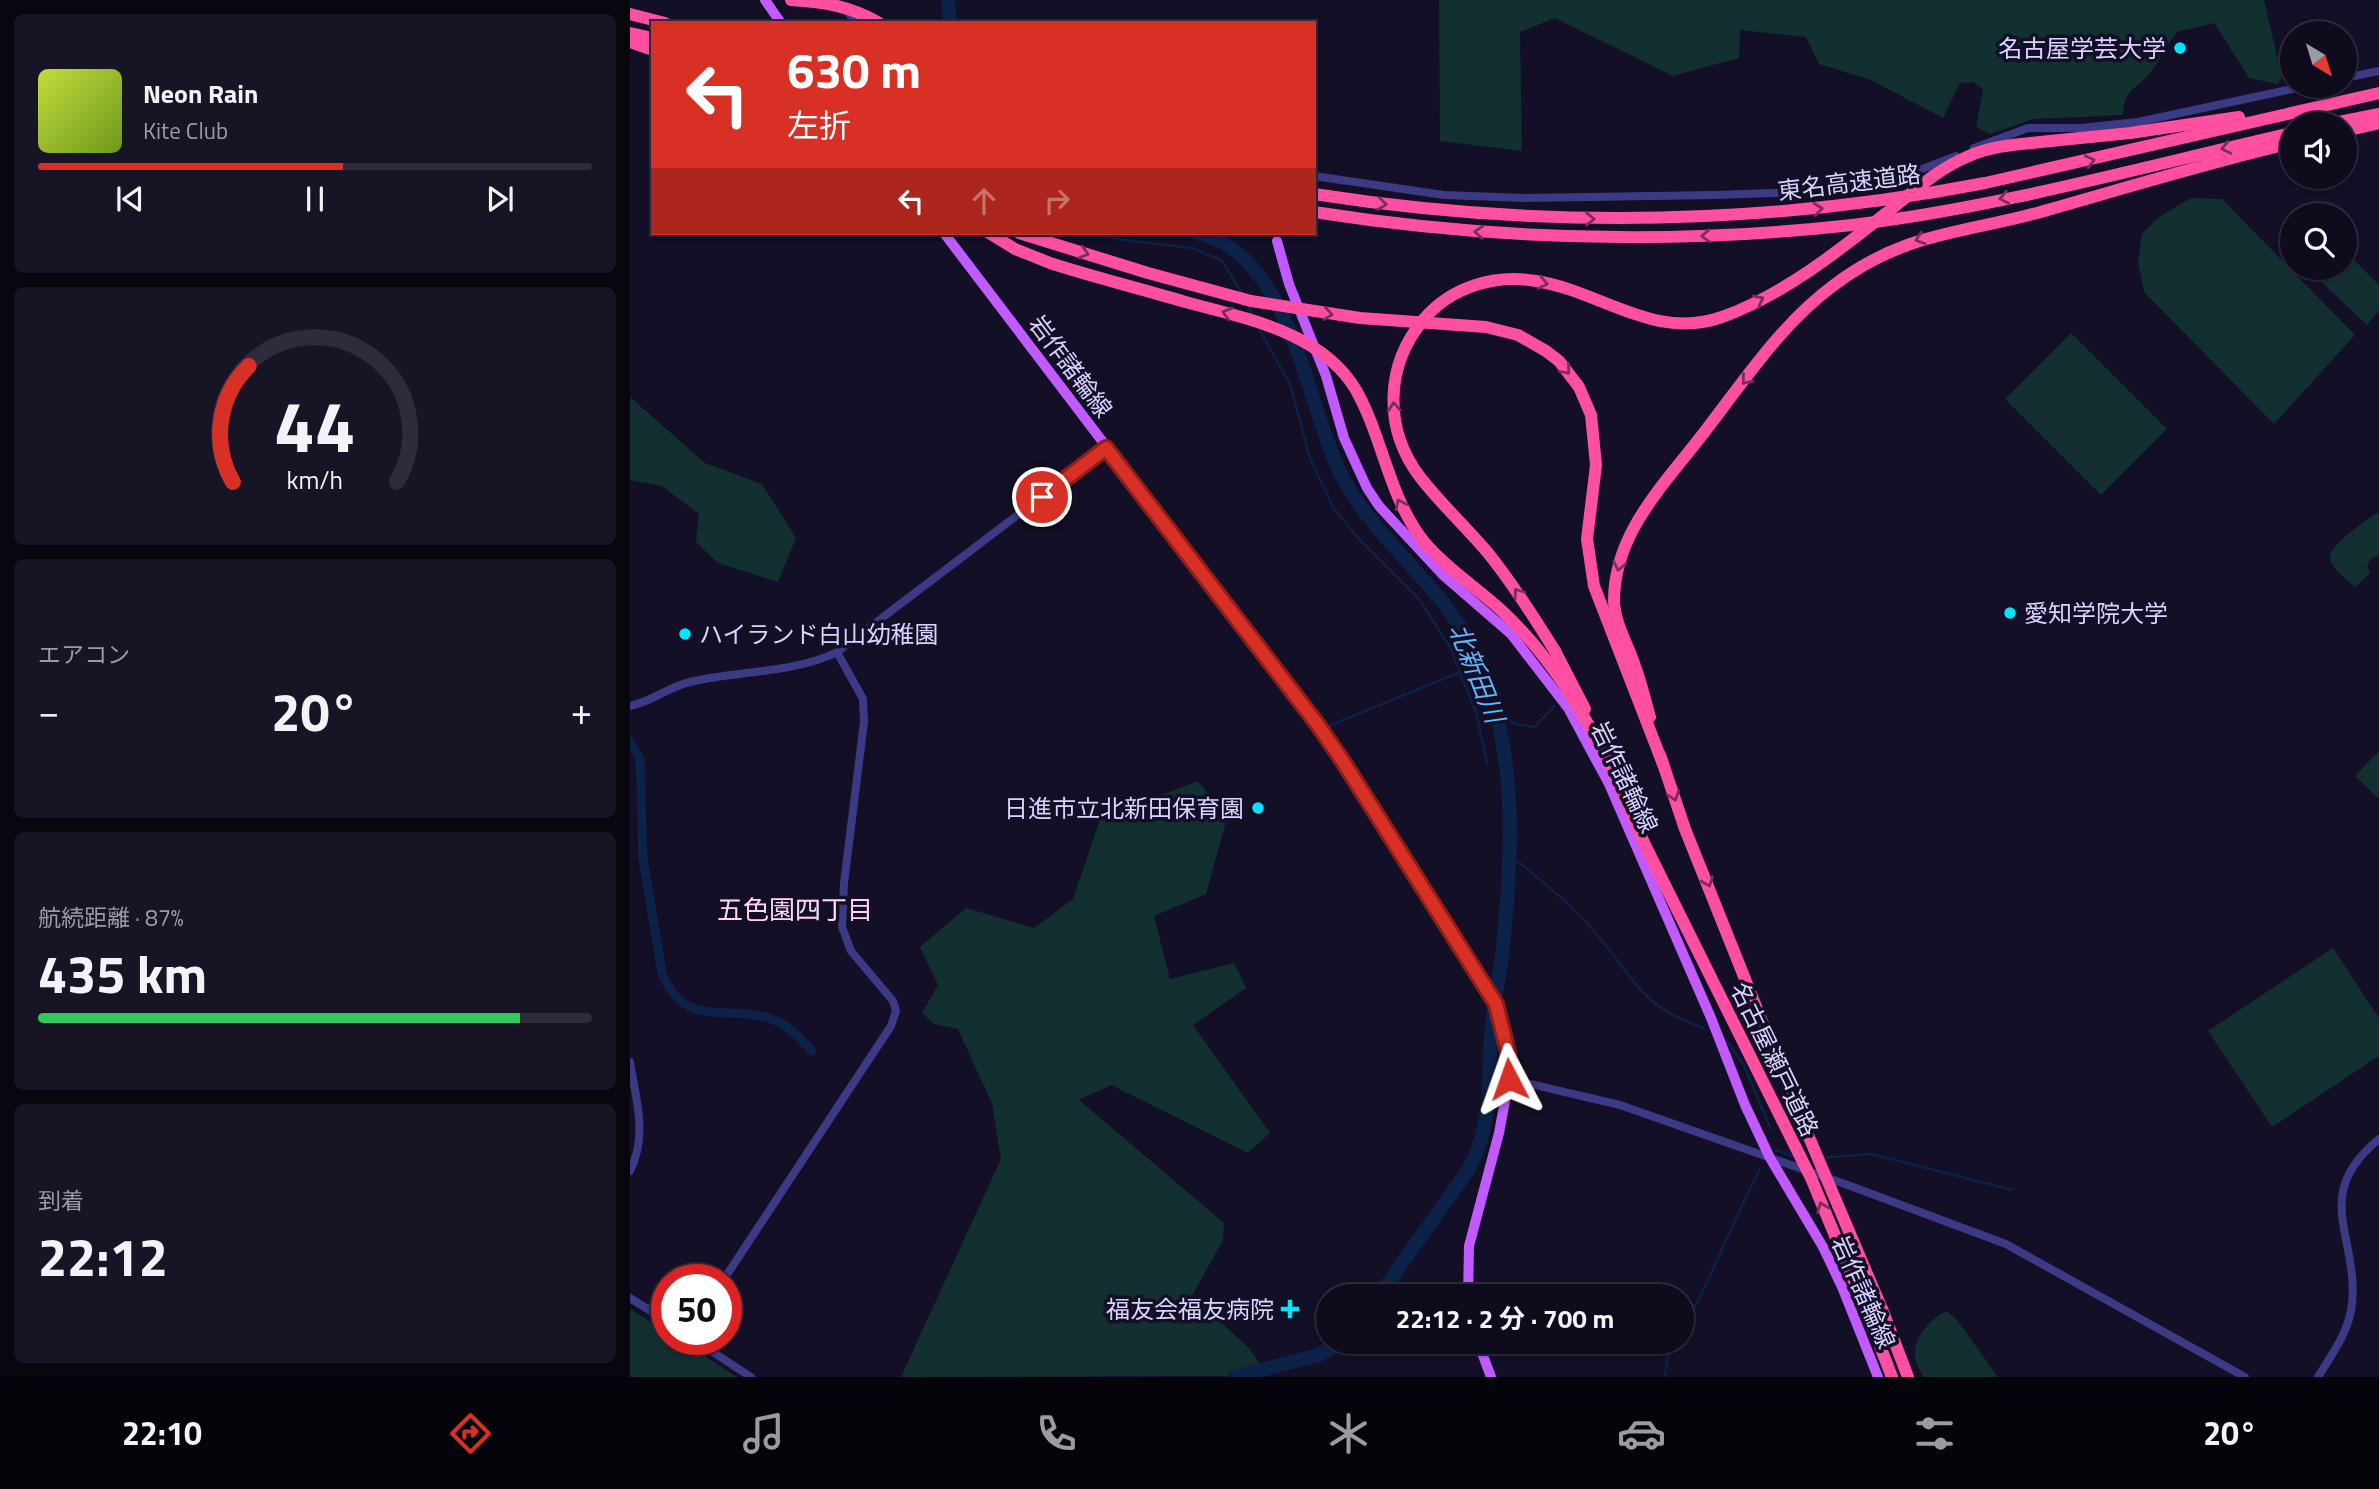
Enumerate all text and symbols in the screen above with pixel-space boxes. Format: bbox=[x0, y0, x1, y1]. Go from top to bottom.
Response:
north arrow bbox=[2280, 21, 2357, 98]
map controls bbox=[2280, 21, 2357, 280]
place label: 名古屋学芸大学 bbox=[1998, 30, 2166, 66]
text: 630 m bbox=[787, 32, 921, 107]
marker: 名古屋学芸大学 bbox=[2172, 40, 2188, 56]
icon: left bbox=[672, 49, 763, 140]
text: Neon Rain bbox=[143, 74, 258, 113]
text: 左折 bbox=[787, 101, 851, 149]
button: sound bbox=[2280, 112, 2357, 189]
text: Kite Club bbox=[143, 113, 228, 148]
one-way arrow bbox=[2220, 139, 2232, 154]
one-way arrow bbox=[2083, 154, 2095, 169]
street label: 東名高速道路 bbox=[1775, 155, 1923, 209]
icon: previous bbox=[111, 180, 149, 218]
icon: pause bbox=[296, 180, 334, 218]
icon: next bbox=[481, 180, 519, 218]
icon: left bbox=[892, 182, 930, 220]
icon: ahead bbox=[965, 182, 1003, 220]
icon: right bbox=[1038, 182, 1076, 220]
one-way arrow bbox=[1998, 189, 2010, 204]
one-way arrow bbox=[1376, 196, 1388, 211]
one-way arrow bbox=[1812, 202, 1823, 217]
button: search bbox=[2280, 203, 2357, 280]
one-way arrow bbox=[1586, 211, 1596, 227]
one-way arrow bbox=[1473, 225, 1484, 240]
one-way arrow bbox=[1700, 229, 1711, 244]
one-way arrow bbox=[1914, 231, 1926, 246]
one-way arrow bbox=[1077, 245, 1089, 260]
one-way arrow bbox=[1537, 274, 1549, 289]
one-way arrow bbox=[1752, 295, 1764, 308]
street label: 岩作諸輪線 bbox=[1021, 307, 1121, 425]
one-way arrow bbox=[1221, 307, 1233, 322]
one-way arrow bbox=[1322, 307, 1334, 322]
one-way arrow bbox=[1558, 362, 1570, 375]
text: 44 bbox=[274, 370, 356, 480]
one-way arrow bbox=[1742, 372, 1755, 384]
one-way arrow bbox=[1387, 402, 1402, 413]
text: km/h bbox=[287, 461, 343, 499]
pin bbox=[1012, 467, 1072, 527]
icon: arrive bbox=[1023, 478, 1061, 516]
one-way arrow bbox=[1394, 499, 1408, 511]
one-way arrow bbox=[1612, 560, 1627, 572]
one-way arrow bbox=[1514, 588, 1526, 601]
place label: 愛知学院大学 bbox=[2024, 595, 2168, 631]
marker: 愛知学院大学 bbox=[2002, 605, 2018, 621]
place label: ハイランド白山幼稚園 bbox=[699, 616, 939, 652]
water label: 北新田川 bbox=[1439, 617, 1516, 731]
marker: ハイランド白山幼稚園 bbox=[677, 626, 693, 642]
text: エアコン bbox=[38, 637, 130, 672]
text: 20° bbox=[271, 672, 359, 751]
text: − bbox=[38, 682, 59, 740]
text: + bbox=[571, 682, 592, 740]
street label: 岩作諸輪線 bbox=[1583, 715, 1667, 839]
place label: 日進市立北新田保育園 bbox=[1004, 790, 1244, 826]
one-way arrow bbox=[1666, 790, 1680, 802]
marker: 日進市立北新田保育園 bbox=[1250, 800, 1266, 816]
one-way arrow bbox=[1699, 875, 1713, 887]
district label: 五色園四丁目 bbox=[717, 890, 873, 929]
text: 航続距離 · 87% bbox=[38, 900, 184, 935]
text: 435 km bbox=[38, 934, 207, 1013]
street label: 名古屋瀬戸道路 bbox=[1722, 976, 1828, 1142]
position arrow bbox=[1472, 1042, 1546, 1116]
text: 到着 bbox=[38, 1183, 84, 1218]
one-way arrow bbox=[1817, 1201, 1831, 1213]
text: 22:12 bbox=[38, 1217, 168, 1296]
street label: 岩作諸輪線 bbox=[1823, 1230, 1905, 1354]
speed limit sign: 50 bbox=[651, 1264, 742, 1355]
place label: 福友会福友病院 bbox=[1106, 1291, 1274, 1327]
marker: 福友会福友病院 bbox=[1280, 1299, 1300, 1319]
text: 22:12 · 2 分 · 700 m bbox=[1396, 1299, 1614, 1338]
text: 22:10 bbox=[122, 1409, 202, 1457]
icon: directions bbox=[446, 1409, 495, 1458]
icon: music bbox=[739, 1409, 788, 1458]
icon: phone bbox=[1032, 1409, 1081, 1458]
icon: climate bbox=[1324, 1409, 1373, 1458]
icon: car bbox=[1617, 1409, 1666, 1458]
icon: filters bbox=[1910, 1409, 1959, 1458]
text: 20° bbox=[2203, 1409, 2257, 1457]

